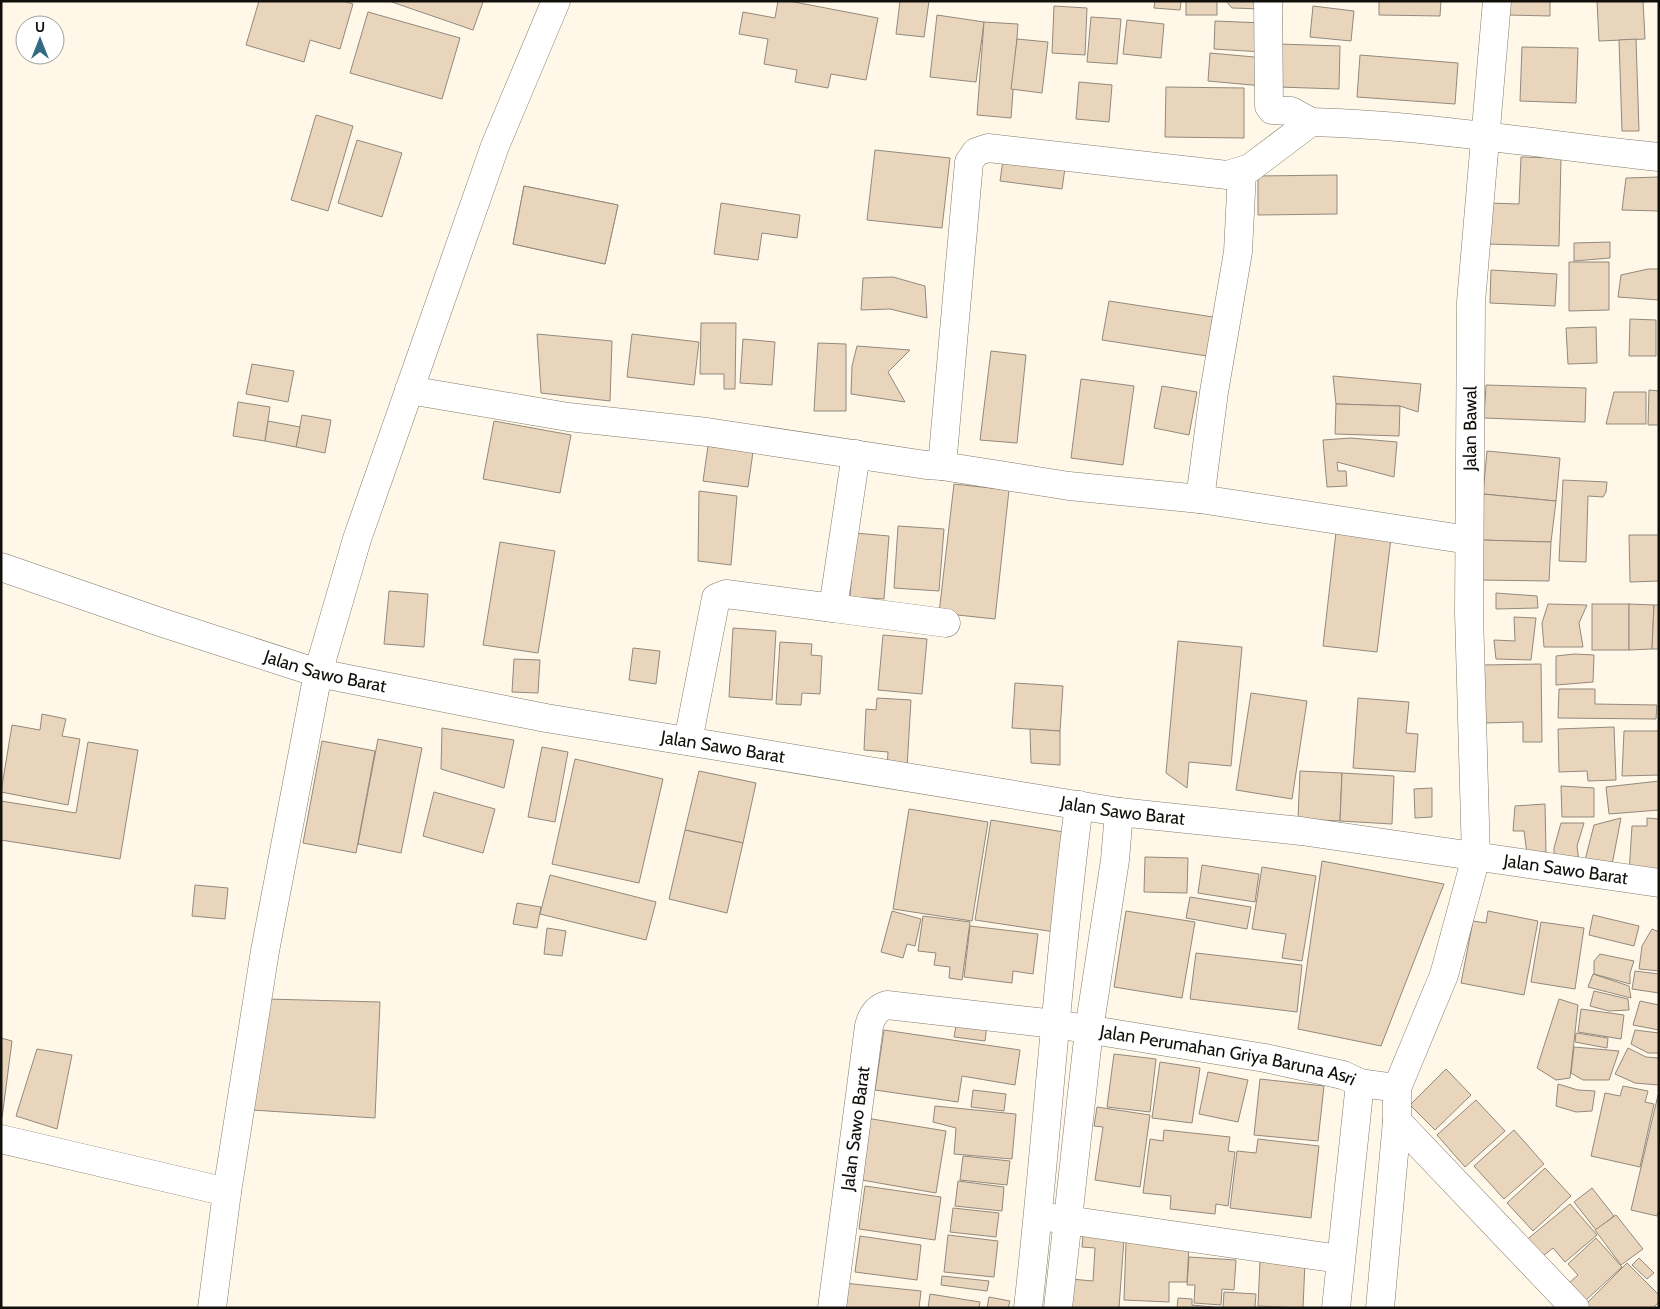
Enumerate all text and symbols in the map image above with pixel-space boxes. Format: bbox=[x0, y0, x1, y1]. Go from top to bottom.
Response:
north arrow bbox=[15, 15, 65, 65]
text: U bbox=[35, 18, 45, 36]
street label: Jalan Bawal bbox=[1459, 385, 1481, 472]
street label: Jalan Sawo Barat bbox=[260, 645, 388, 697]
street label: Jalan Sawo Barat bbox=[658, 726, 787, 768]
street label: Jalan Sawo Barat bbox=[1058, 791, 1186, 830]
street label: Jalan Sawo Barat bbox=[1501, 849, 1630, 889]
street label: Jalan Perumahan Griya Baruna Asri bbox=[1097, 1020, 1359, 1090]
street label: Jalan Sawo Barat bbox=[836, 1065, 875, 1193]

